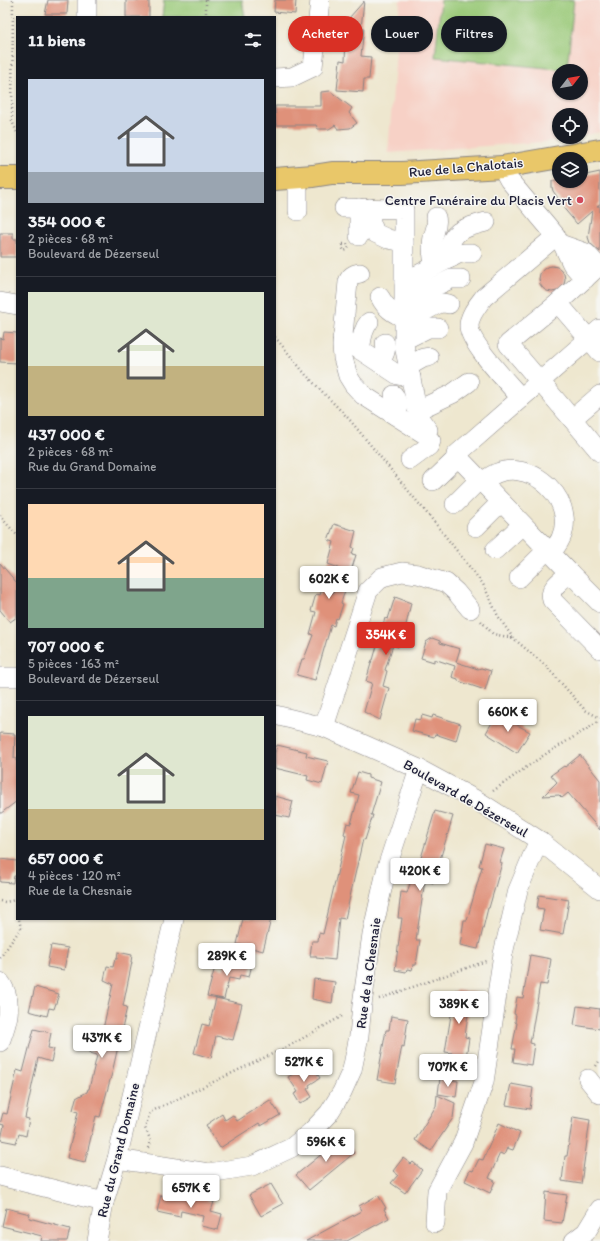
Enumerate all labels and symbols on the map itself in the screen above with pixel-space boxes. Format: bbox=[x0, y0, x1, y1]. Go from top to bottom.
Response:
north arrow bbox=[552, 64, 588, 100]
street label: Rue de la Chalotais bbox=[408, 154, 524, 181]
place label: Centre Funéraire du Placis Vert bbox=[385, 192, 572, 209]
marker: Centre Funéraire du Placis Vert bbox=[575, 195, 585, 205]
pin: 602K € bbox=[296, 566, 362, 600]
pin: 354K € bbox=[353, 622, 419, 656]
pin: 660K € bbox=[475, 699, 541, 733]
street label: Boulevard de Dézerseul bbox=[400, 756, 531, 841]
pin: 420K € bbox=[387, 858, 453, 892]
street label: Rue de la Chesnaie bbox=[352, 916, 385, 1030]
pin: 289K € bbox=[194, 943, 260, 977]
pin: 389K € bbox=[426, 991, 492, 1025]
pin: 437K € bbox=[69, 1025, 135, 1059]
pin: 527K € bbox=[271, 1049, 337, 1083]
pin: 707K € bbox=[415, 1054, 481, 1088]
street label: Rue du Grand Domaine bbox=[93, 1081, 144, 1219]
pin: 596K € bbox=[293, 1129, 359, 1163]
pin: 657K € bbox=[158, 1175, 224, 1209]

